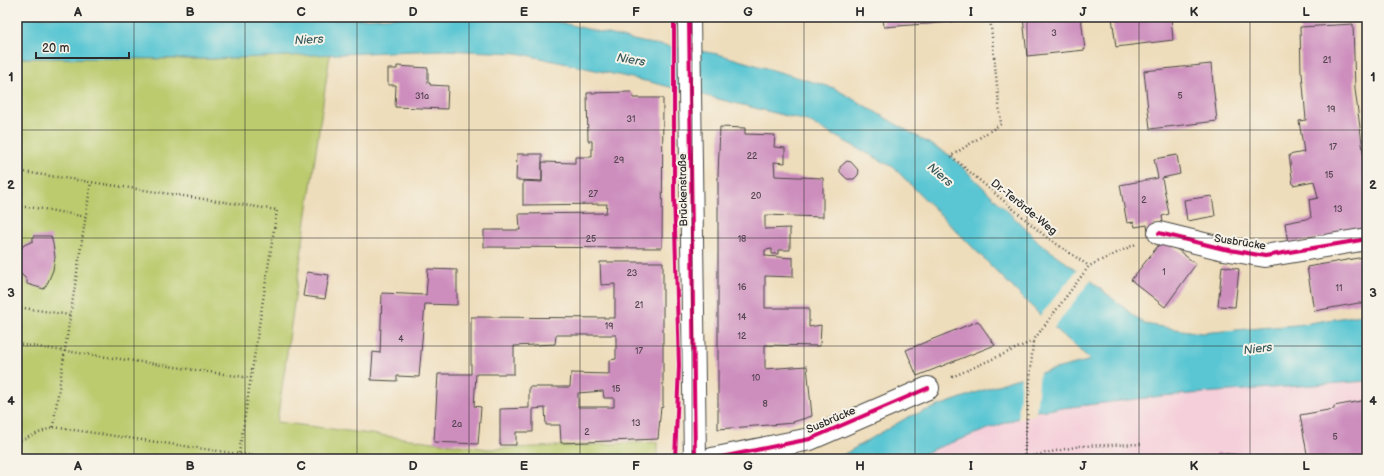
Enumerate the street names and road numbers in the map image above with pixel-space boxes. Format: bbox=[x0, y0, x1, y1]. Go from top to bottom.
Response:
street label: Brückenstraße bbox=[676, 153, 690, 227]
street label: Dr.-Terörde-Weg bbox=[988, 176, 1060, 238]
street label: Susbrücke bbox=[1213, 231, 1267, 253]
street label: Susbrücke bbox=[804, 404, 858, 436]

